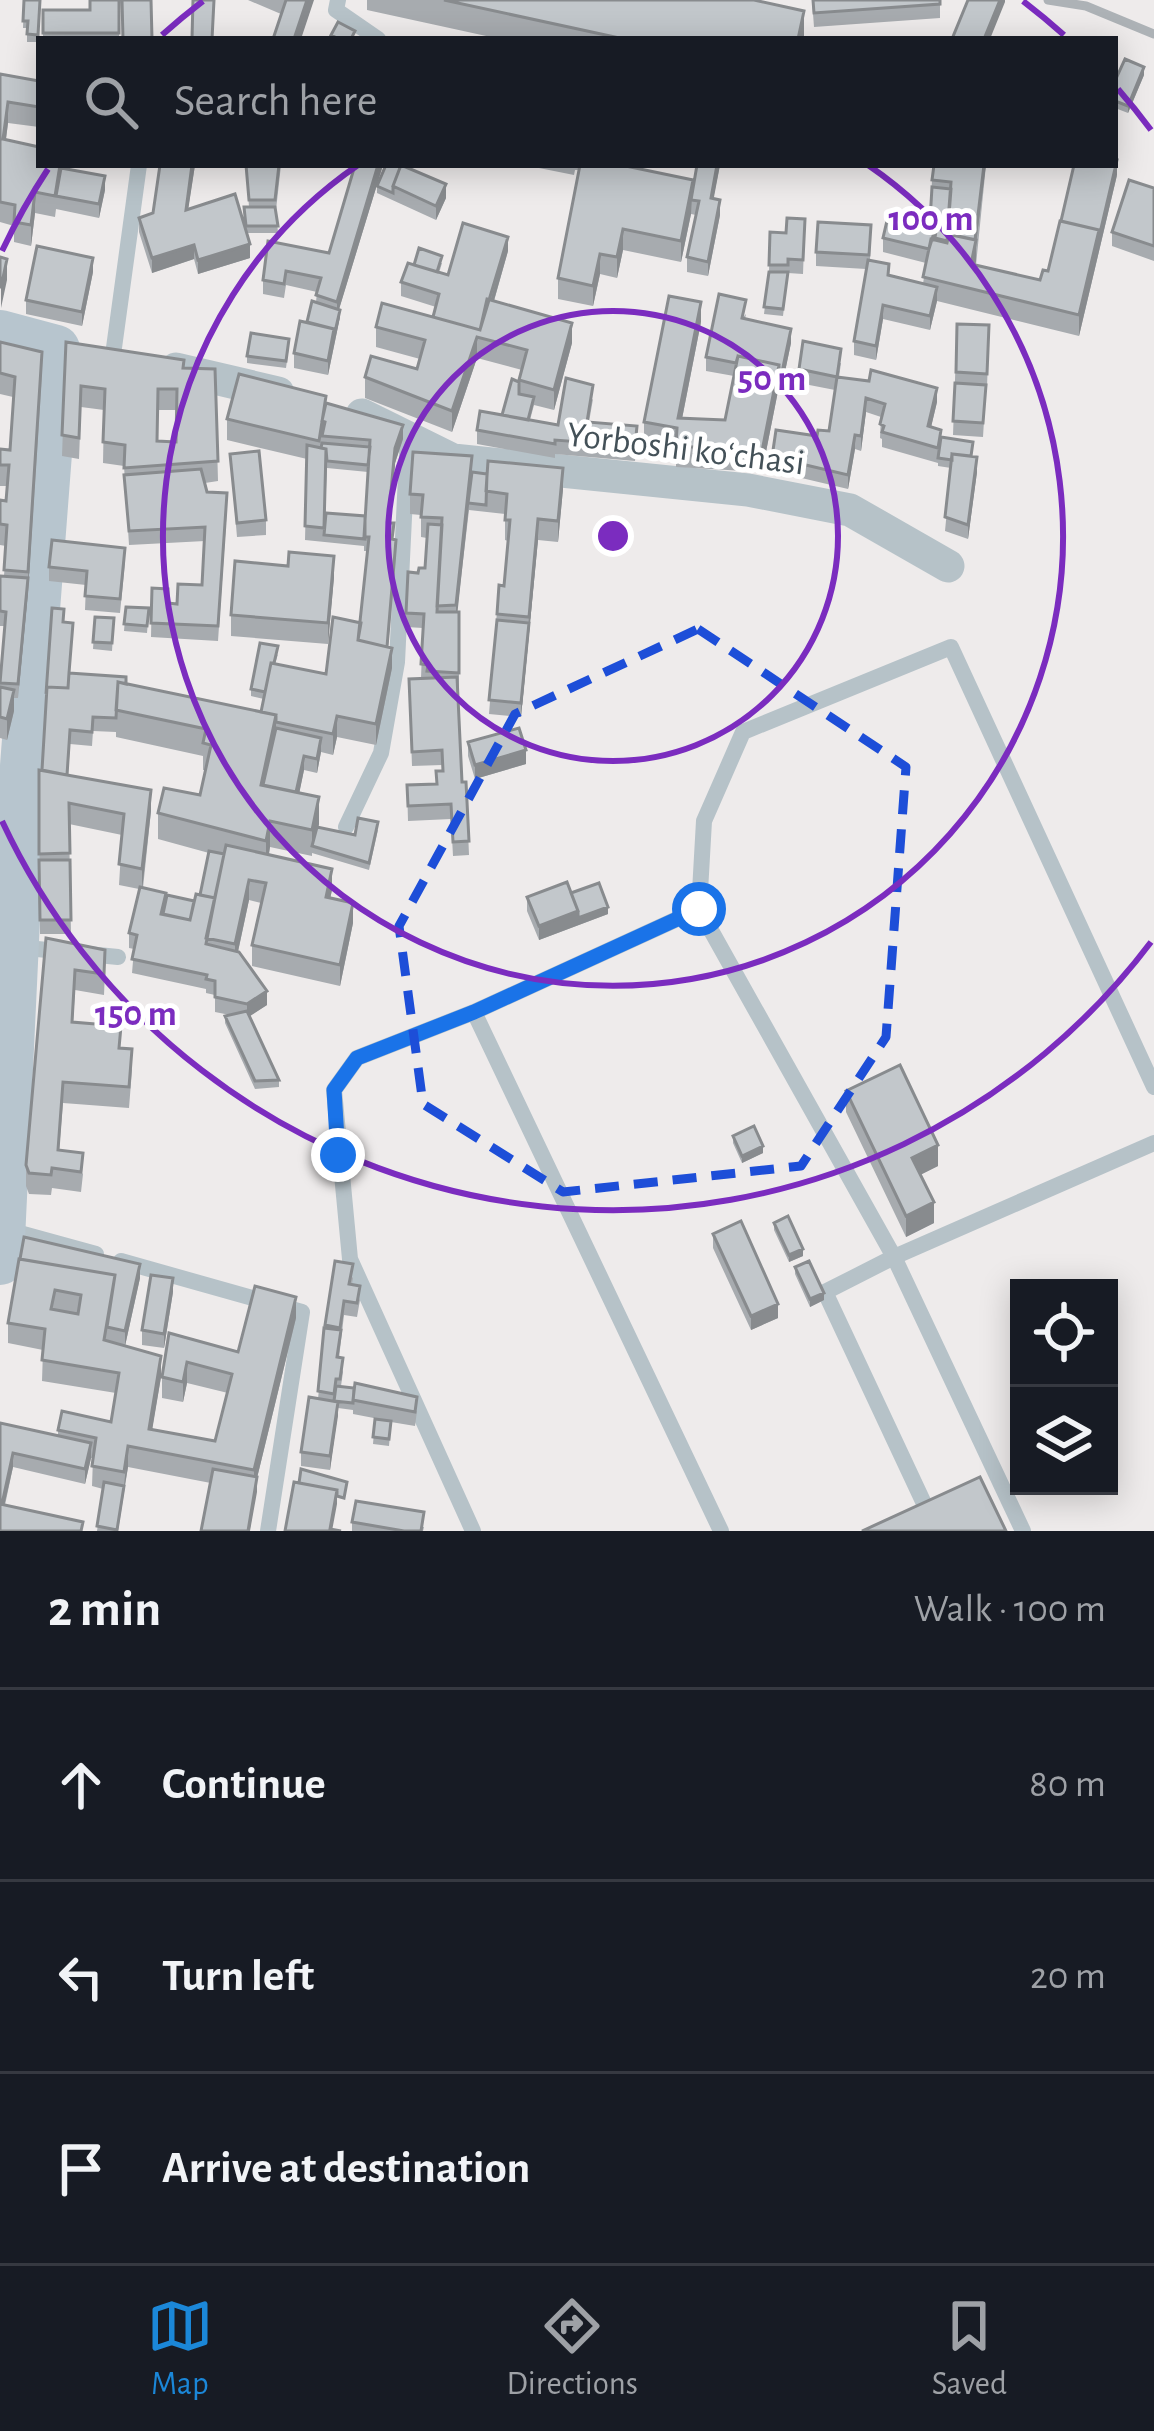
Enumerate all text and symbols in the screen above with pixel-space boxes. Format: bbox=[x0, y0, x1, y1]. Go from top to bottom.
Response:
search box bbox=[36, 36, 1118, 168]
icon: search bbox=[78, 69, 144, 135]
text: Search here bbox=[174, 79, 377, 124]
text: 100 m bbox=[889, 201, 973, 237]
text: 50 m bbox=[738, 361, 806, 397]
street label: Yorboshi koʻchasi bbox=[565, 417, 807, 481]
centre of rings bbox=[592, 515, 634, 557]
route start bbox=[672, 882, 726, 936]
text: 150 m bbox=[95, 996, 177, 1032]
route end bbox=[311, 1128, 365, 1182]
map controls bbox=[1010, 1279, 1118, 1495]
button: locate bbox=[1010, 1279, 1118, 1387]
button: layers bbox=[1010, 1387, 1118, 1495]
text: 2 min bbox=[48, 1584, 161, 1635]
text: Walk · 100 m bbox=[914, 1590, 1106, 1629]
icon: ahead bbox=[48, 1752, 114, 1818]
text: Continue bbox=[162, 1762, 326, 1807]
text: 80 m bbox=[1029, 1765, 1106, 1804]
icon: left bbox=[48, 1944, 114, 2010]
text: Turn left bbox=[162, 1954, 314, 1999]
text: 20 m bbox=[1030, 1957, 1106, 1996]
icon: arrive bbox=[48, 2136, 114, 2202]
text: Arrive at destination bbox=[162, 2146, 530, 2191]
tab: Map bbox=[147, 2293, 213, 2405]
tab: Directions bbox=[506, 2293, 638, 2405]
tab: Saved bbox=[932, 2293, 1007, 2405]

